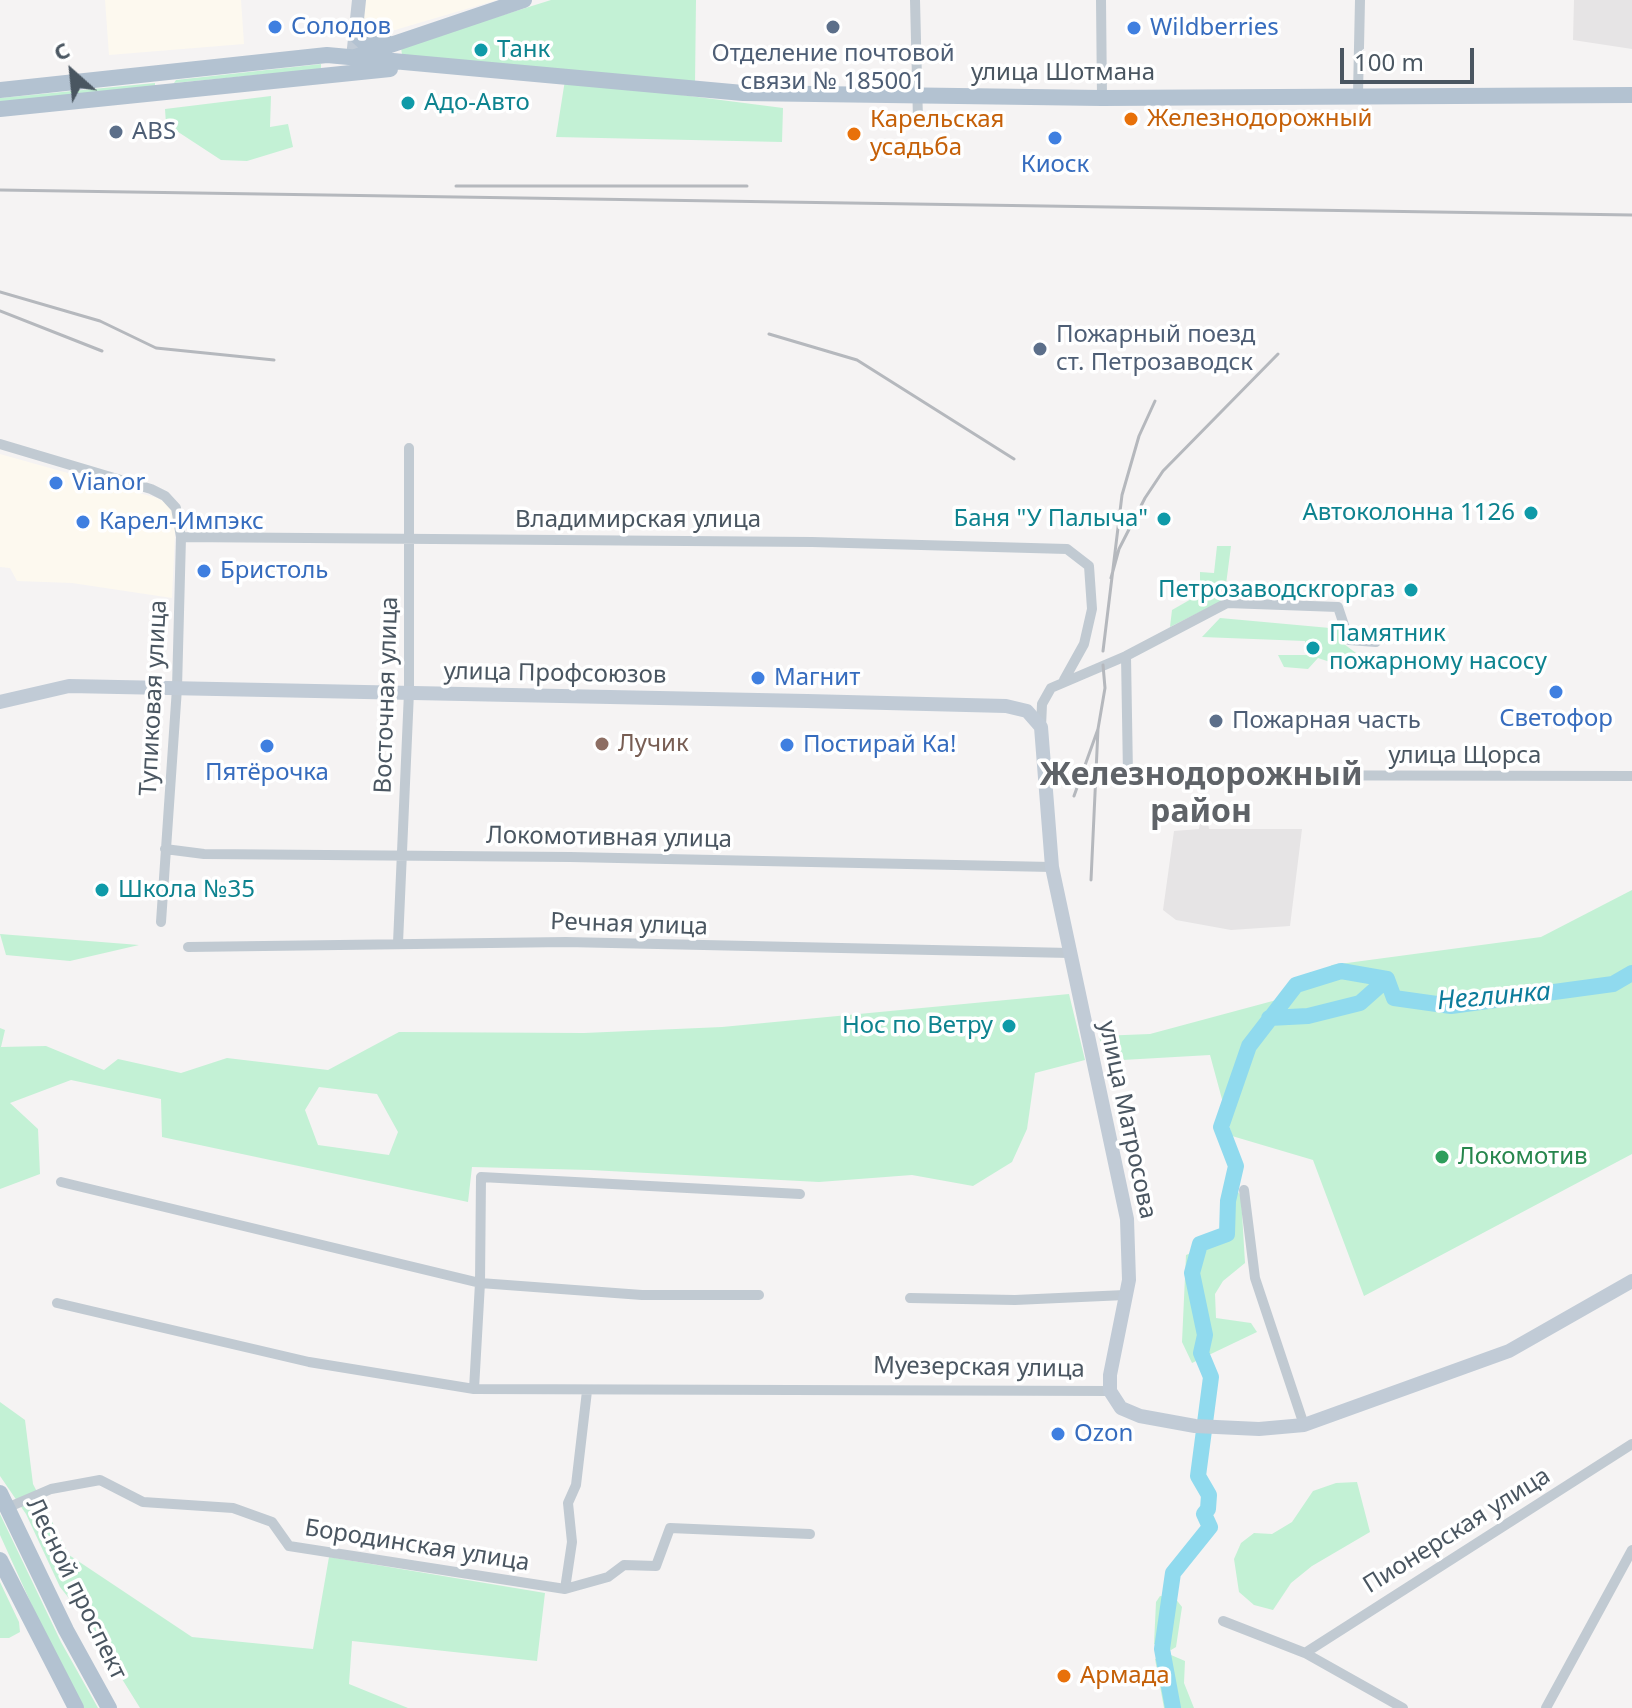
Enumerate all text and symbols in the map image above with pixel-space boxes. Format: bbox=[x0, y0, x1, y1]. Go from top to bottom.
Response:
place label: Солодов bbox=[291, 13, 391, 41]
place label: Wildberries bbox=[1150, 14, 1279, 42]
marker: Солодов bbox=[266, 18, 284, 36]
marker: Отделение почтовой связи № 185001 bbox=[824, 18, 842, 36]
marker: Wildberries bbox=[1125, 19, 1143, 37]
north arrow bbox=[32, 32, 112, 112]
scale bar bbox=[1344, 32, 1478, 82]
text: С bbox=[48, 34, 74, 67]
place label: Танк bbox=[497, 36, 550, 64]
place label: Отделение почтовой связи № 185001 bbox=[711, 40, 955, 96]
marker: Танк bbox=[472, 41, 490, 59]
text: 100 m bbox=[1354, 45, 1424, 78]
street label: улица Шотмана bbox=[971, 59, 1155, 87]
place label: Адо-Авто bbox=[424, 89, 530, 117]
marker: Адо-Авто bbox=[399, 94, 417, 112]
place label: Железнодорожный bbox=[1147, 105, 1373, 133]
place label: Карельская усадьба bbox=[870, 106, 1004, 162]
marker: Железнодорожный bbox=[1122, 110, 1140, 128]
place label: ABS bbox=[132, 118, 176, 146]
marker: ABS bbox=[107, 123, 125, 141]
marker: Карельская усадьба bbox=[845, 125, 863, 143]
marker: Киоск bbox=[1046, 129, 1064, 147]
place label: Киоск bbox=[1021, 151, 1089, 179]
place label: Пожарный поезд ст. Петрозаводск bbox=[1056, 321, 1255, 377]
marker: Пожарный поезд ст. Петрозаводск bbox=[1031, 340, 1049, 358]
place label: Vianor bbox=[72, 469, 145, 497]
marker: Vianor bbox=[47, 474, 65, 492]
place label: Автоколонна 1126 bbox=[1302, 499, 1515, 527]
marker: Автоколонна 1126 bbox=[1522, 504, 1540, 522]
place label: Баня "У Палыча" bbox=[954, 505, 1148, 533]
street label: Владимирская улица bbox=[515, 506, 761, 534]
place label: Карел-Импэкс bbox=[99, 508, 264, 536]
marker: Баня "У Палыча" bbox=[1155, 510, 1173, 528]
marker: Карел-Импэкс bbox=[74, 513, 92, 531]
place label: Бристоль bbox=[220, 557, 328, 585]
marker: Бристоль bbox=[195, 562, 213, 580]
place label: Петрозаводскгоргаз bbox=[1158, 576, 1395, 604]
marker: Петрозаводскгоргаз bbox=[1402, 581, 1420, 599]
street label: Восточная улица bbox=[369, 596, 405, 794]
street label: Тупиковая улица bbox=[134, 599, 174, 797]
place label: Памятник пожарному насосу bbox=[1329, 620, 1547, 676]
marker: Памятник пожарному насосу bbox=[1304, 639, 1322, 657]
street label: улица Профсоюзов bbox=[443, 658, 667, 690]
place label: Магнит bbox=[774, 664, 860, 692]
marker: Магнит bbox=[749, 669, 767, 687]
marker: Светофор bbox=[1547, 683, 1565, 701]
place label: Светофор bbox=[1499, 705, 1613, 733]
place label: Пожарная часть bbox=[1232, 707, 1421, 735]
marker: Пожарная часть bbox=[1207, 712, 1225, 730]
place label: Лучик bbox=[618, 730, 689, 758]
place label: Постирай Ка! bbox=[803, 731, 956, 759]
marker: Лучик bbox=[593, 735, 611, 753]
marker: Постирай Ка! bbox=[778, 736, 796, 754]
marker: Пятёрочка bbox=[258, 737, 276, 755]
street label: улица Щорса bbox=[1389, 742, 1541, 770]
district label: Железнодорожный район bbox=[1039, 757, 1363, 832]
place label: Пятёрочка bbox=[205, 759, 329, 787]
street label: Локомотивная улица bbox=[486, 821, 732, 855]
place label: Школа №35 bbox=[118, 876, 255, 904]
marker: Школа №35 bbox=[93, 881, 111, 899]
street label: Речная улица bbox=[550, 908, 708, 942]
water label: Неглинка bbox=[1436, 976, 1552, 1018]
place label: Нос по Ветру bbox=[842, 1012, 993, 1040]
marker: Нос по Ветру bbox=[1000, 1017, 1018, 1035]
street label: улица Матросова bbox=[1092, 1018, 1162, 1222]
place label: Локомотив bbox=[1458, 1143, 1588, 1171]
marker: Локомотив bbox=[1433, 1148, 1451, 1166]
street label: Муезерская улица bbox=[873, 1352, 1085, 1384]
place label: Ozon bbox=[1074, 1420, 1133, 1448]
marker: Ozon bbox=[1049, 1425, 1067, 1443]
street label: Пионерская улица bbox=[1358, 1462, 1556, 1600]
street label: Лесной проспект bbox=[19, 1493, 133, 1685]
street label: Бородинская улица bbox=[302, 1514, 532, 1578]
place label: Армада bbox=[1080, 1662, 1170, 1690]
marker: Армада bbox=[1055, 1667, 1073, 1685]

